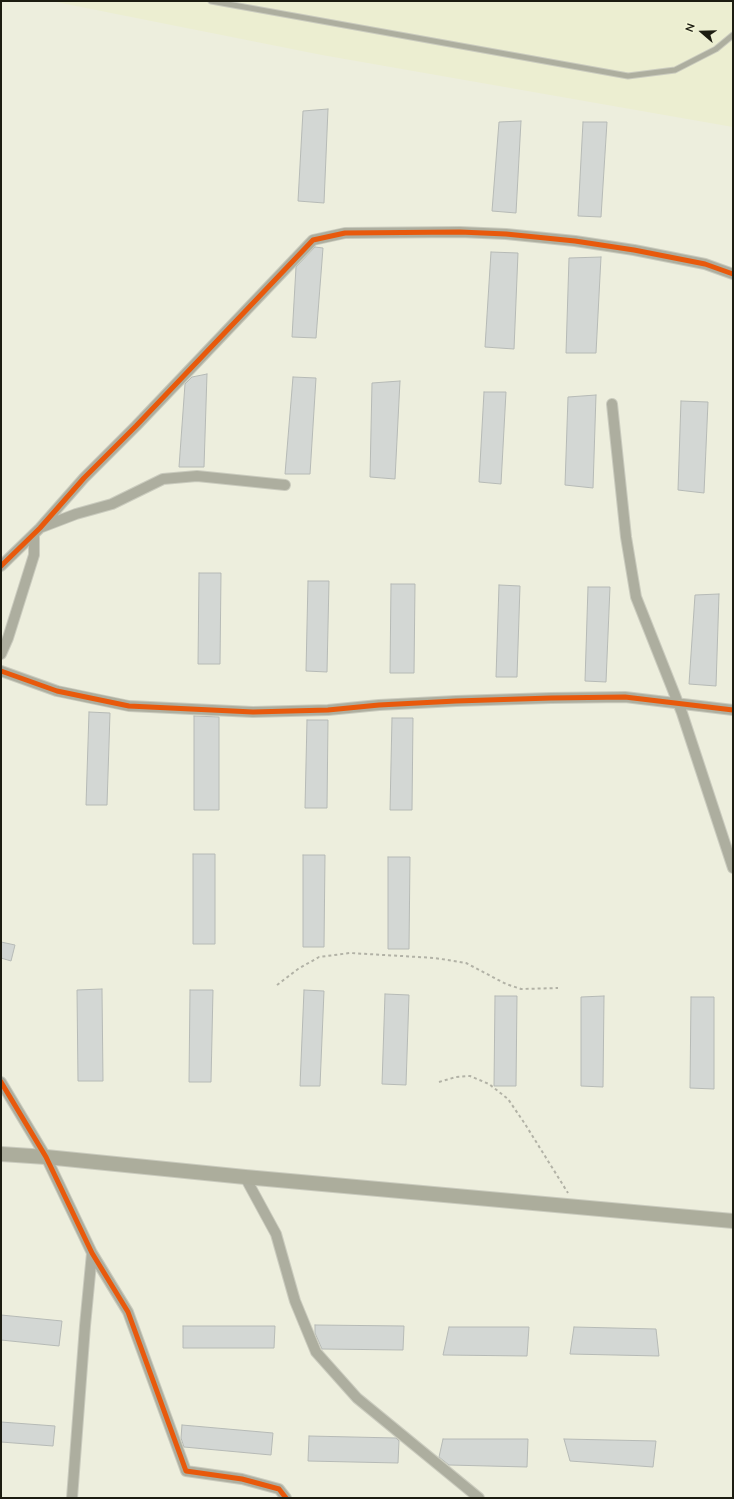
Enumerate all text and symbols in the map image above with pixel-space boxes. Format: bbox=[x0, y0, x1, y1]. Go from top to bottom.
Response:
north arrow bbox=[682, 12, 722, 52]
text: N bbox=[682, 21, 699, 34]

